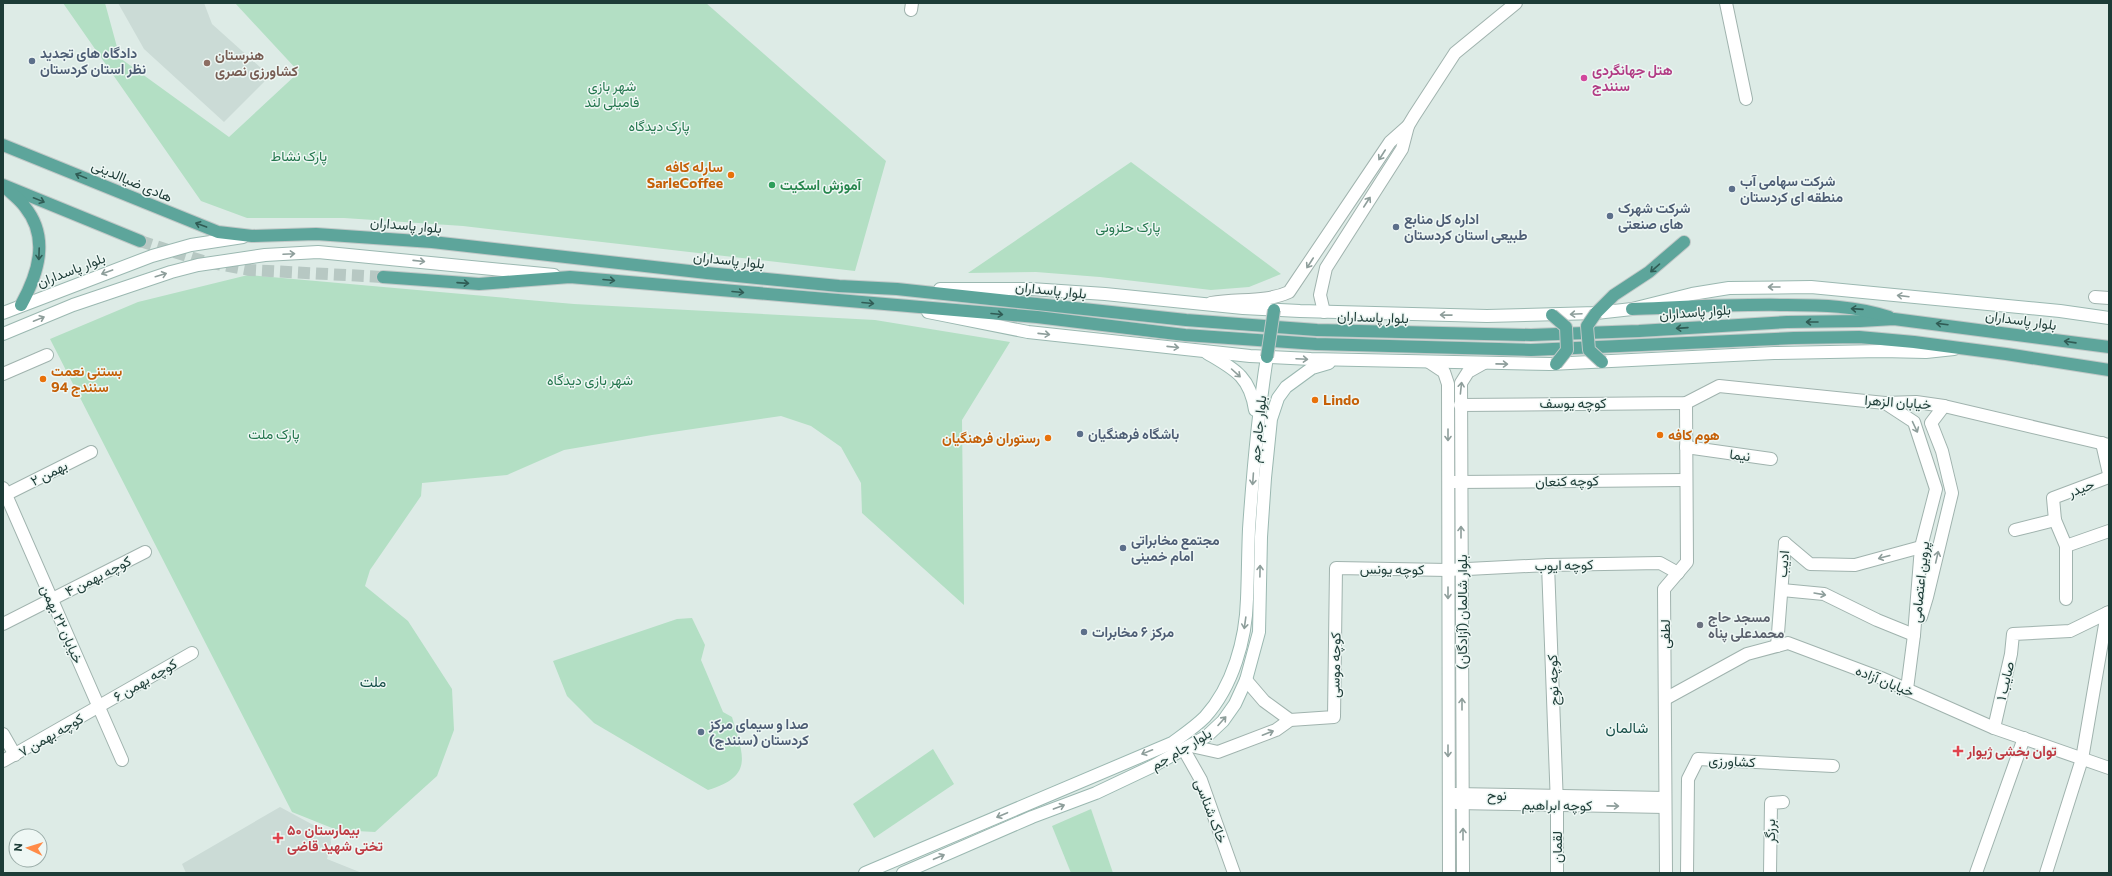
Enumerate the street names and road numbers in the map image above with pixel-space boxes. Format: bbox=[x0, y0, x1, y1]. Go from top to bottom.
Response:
street label: هادی ضیاالدینی bbox=[89, 156, 175, 206]
street label: بلوار پاسداران bbox=[369, 213, 443, 238]
street label: بلوار پاسداران bbox=[692, 247, 766, 274]
street label: بلوار پاسداران bbox=[34, 249, 108, 292]
street label: بلوار پاسداران bbox=[1014, 277, 1088, 304]
street label: بلوار پاسداران bbox=[1659, 301, 1732, 324]
street label: بلوار پاسداران bbox=[1984, 306, 2058, 335]
street label: بلوار پاسداران bbox=[1337, 307, 1409, 328]
street label: خیابان الزهرا bbox=[1864, 391, 1932, 413]
street label: بلوار جام جم bbox=[1246, 394, 1270, 464]
street label: کوچه یوسف bbox=[1539, 394, 1607, 413]
street label: نیما bbox=[1729, 445, 1751, 464]
street label: بهمن ۲ bbox=[27, 456, 71, 490]
street label: کوچه کنعان bbox=[1535, 471, 1599, 492]
street label: حیدر bbox=[2064, 475, 2097, 502]
street label: پروین اعتصامی bbox=[1907, 540, 1934, 624]
street label: ادیب bbox=[1773, 550, 1793, 578]
street label: کوچه بهمن ۴ bbox=[62, 552, 134, 601]
street label: بلوار شالمان (آزادگان) bbox=[1453, 554, 1471, 670]
street label: کوچه ایوب bbox=[1535, 555, 1593, 576]
street label: کوچه یونس bbox=[1360, 559, 1424, 580]
street label: خیابان ۲۲ بهمن bbox=[37, 582, 87, 666]
street label: لطفی bbox=[1656, 619, 1674, 649]
street label: کوچه موسی bbox=[1325, 632, 1346, 698]
street label: کوچه نوح bbox=[1543, 654, 1565, 706]
street label: کوچه بهمن ۶ bbox=[110, 655, 181, 706]
street label: صایب ۱ bbox=[1992, 659, 2018, 702]
street label: خیابان آزاده bbox=[1853, 661, 1917, 701]
street label: کوچه بهمن ۷ bbox=[15, 709, 87, 762]
street label: بلوار جام جم bbox=[1147, 724, 1215, 774]
street label: کشاورزی bbox=[1708, 751, 1756, 771]
street label: خاک شناسی bbox=[1190, 776, 1232, 846]
street label: نوح bbox=[1487, 786, 1507, 806]
street label: کوچه ابراهیم bbox=[1522, 795, 1592, 816]
street label: برزگر bbox=[1761, 819, 1779, 844]
street label: لقمان bbox=[1548, 831, 1566, 863]

